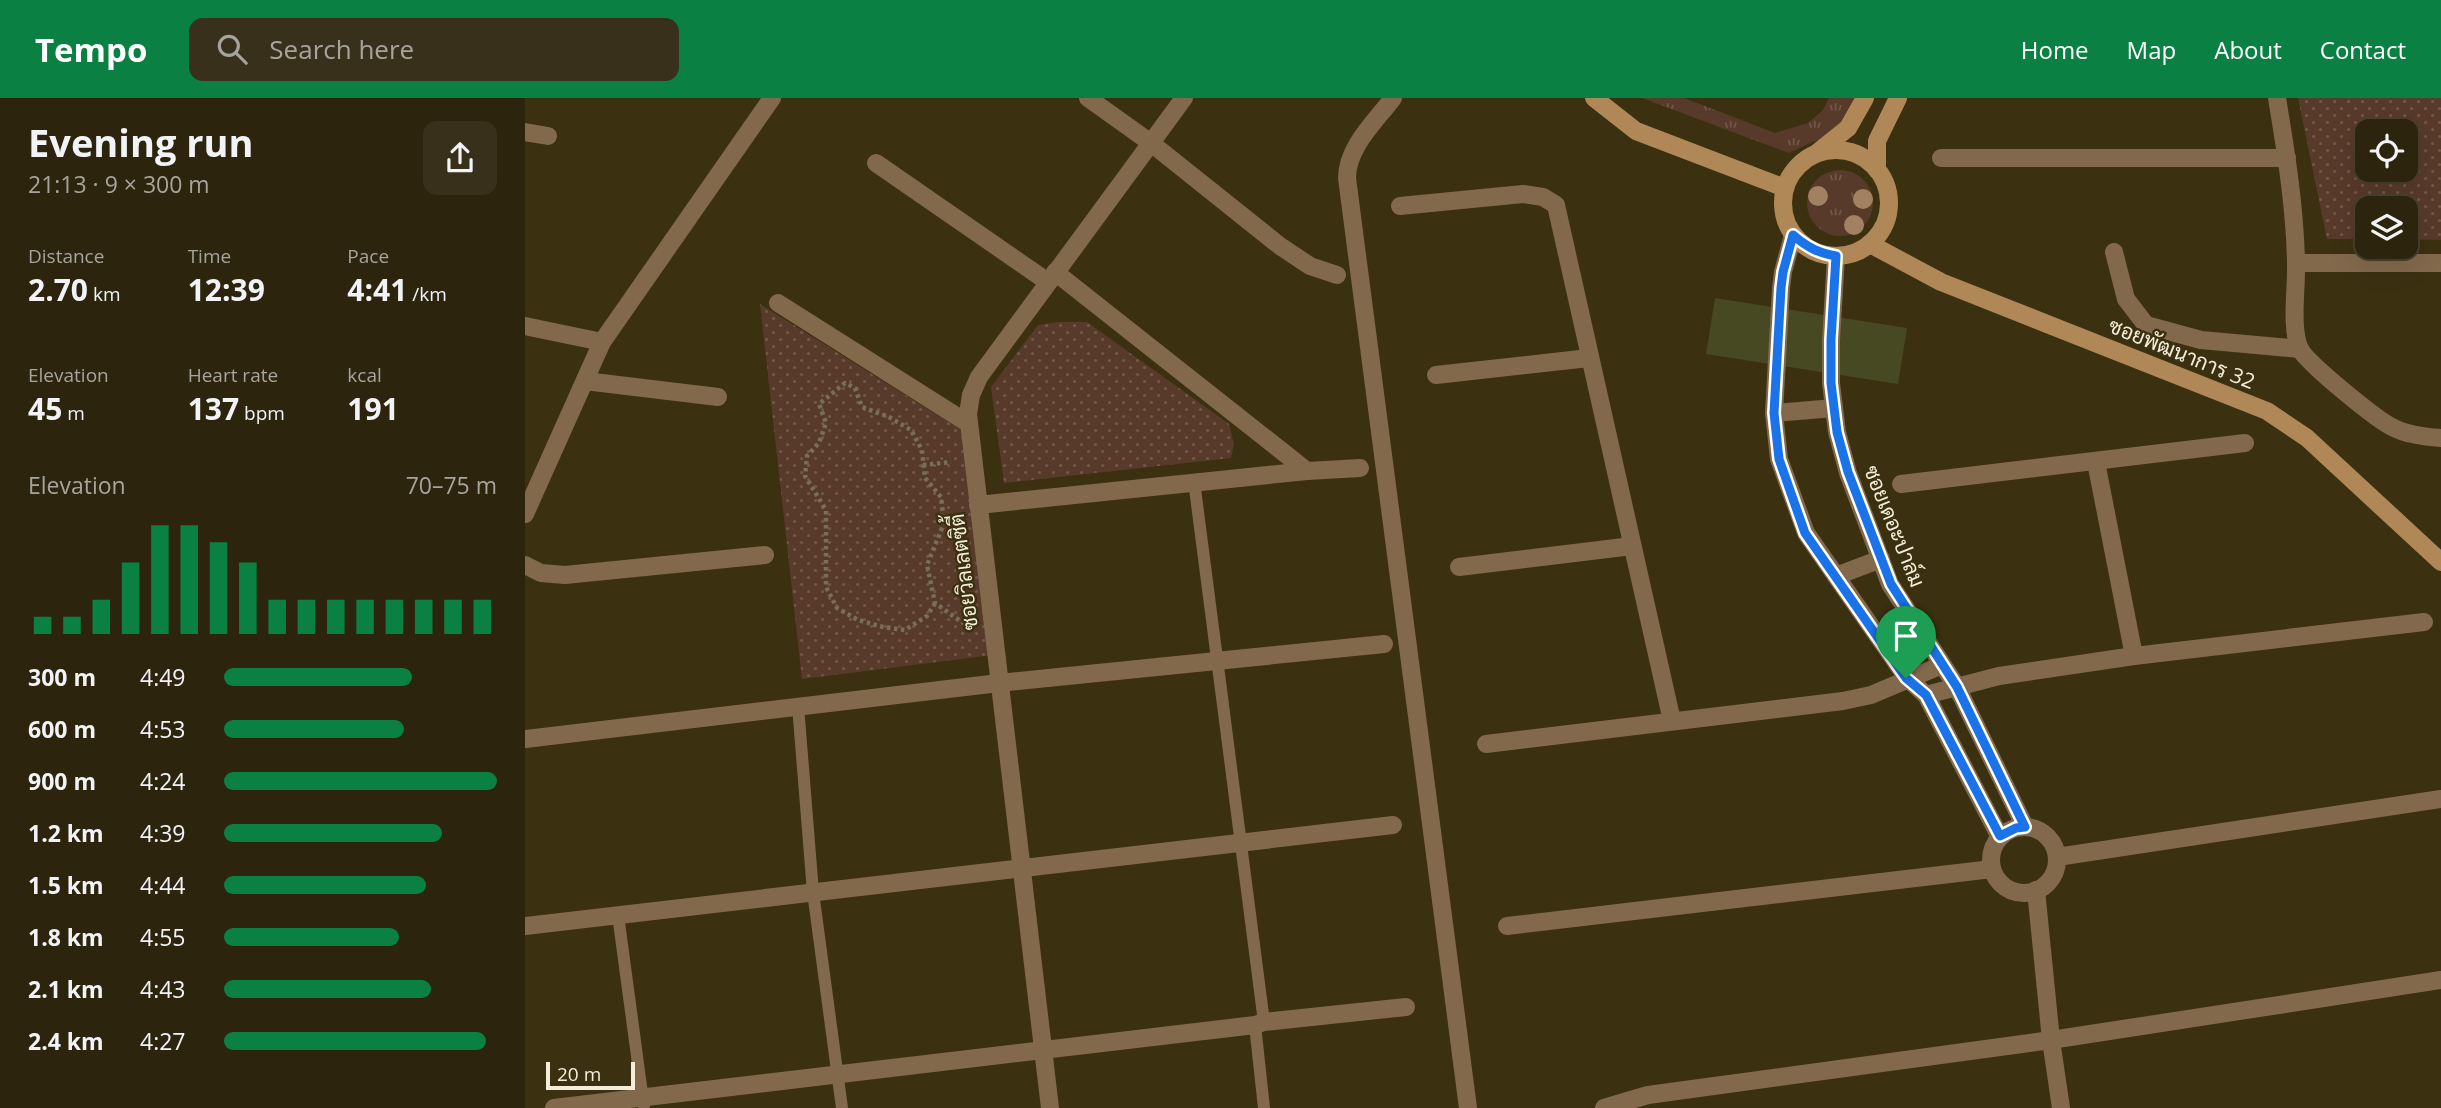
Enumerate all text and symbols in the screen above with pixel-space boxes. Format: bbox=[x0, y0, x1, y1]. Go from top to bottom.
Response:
search box bbox=[189, 18, 679, 81]
text: Tempo bbox=[35, 27, 147, 72]
icon: search bbox=[213, 30, 251, 68]
text: Search here bbox=[269, 31, 414, 67]
text: Home bbox=[2021, 33, 2089, 66]
text: Map bbox=[2127, 33, 2176, 66]
text: About bbox=[2214, 33, 2282, 66]
text: Contact bbox=[2320, 33, 2406, 66]
text: Evening run bbox=[28, 116, 253, 168]
map controls bbox=[2355, 119, 2418, 259]
button: locate bbox=[2355, 119, 2418, 182]
button: share bbox=[423, 121, 497, 195]
text: 21:13 · 9 × 300 m bbox=[28, 168, 210, 200]
button: layers bbox=[2355, 196, 2418, 259]
text: Distance bbox=[28, 243, 104, 269]
text: Time bbox=[188, 243, 231, 269]
text: Pace bbox=[347, 243, 389, 269]
text: 2.70 bbox=[28, 269, 88, 310]
text: 12:39 bbox=[188, 269, 265, 310]
text: 4:41 bbox=[347, 269, 407, 310]
text: km bbox=[88, 281, 121, 307]
text: /km bbox=[407, 281, 447, 307]
street label: ซอยพัฒนาการ 32 bbox=[2105, 311, 2259, 395]
text: Elevation bbox=[28, 362, 109, 388]
text: Heart rate bbox=[188, 362, 278, 388]
text: kcal bbox=[347, 362, 382, 388]
text: 45 bbox=[28, 388, 62, 429]
text: 137 bbox=[188, 388, 239, 429]
text: 191 bbox=[347, 388, 399, 429]
text: m bbox=[62, 400, 85, 426]
text: bpm bbox=[239, 400, 285, 426]
street label: ซอยเดอะปาล์ม bbox=[1858, 461, 1932, 591]
text: Elevation bbox=[28, 469, 126, 501]
text: 70–75 m bbox=[406, 469, 497, 501]
street label: ซอยวิลเลตซิตี้ bbox=[937, 511, 984, 633]
pin bbox=[1876, 606, 1936, 678]
icon: arrive bbox=[1887, 617, 1925, 655]
text: 300 m bbox=[28, 661, 96, 693]
text: 4:49 bbox=[140, 661, 186, 693]
text: 600 m bbox=[28, 713, 96, 745]
text: 4:53 bbox=[140, 713, 186, 745]
text: 900 m bbox=[28, 765, 96, 797]
text: 4:24 bbox=[140, 765, 186, 797]
text: 1.2 km bbox=[28, 817, 104, 849]
text: 4:39 bbox=[140, 817, 186, 849]
text: 1.5 km bbox=[28, 869, 104, 901]
text: 4:44 bbox=[140, 869, 186, 901]
text: 1.8 km bbox=[28, 921, 104, 953]
text: 4:55 bbox=[140, 921, 186, 953]
text: 2.1 km bbox=[28, 973, 104, 1005]
text: 4:43 bbox=[140, 973, 186, 1005]
text: 2.4 km bbox=[28, 1025, 104, 1057]
text: 4:27 bbox=[140, 1025, 186, 1057]
scale bar bbox=[546, 1059, 635, 1091]
text: 20 m bbox=[557, 1061, 601, 1087]

